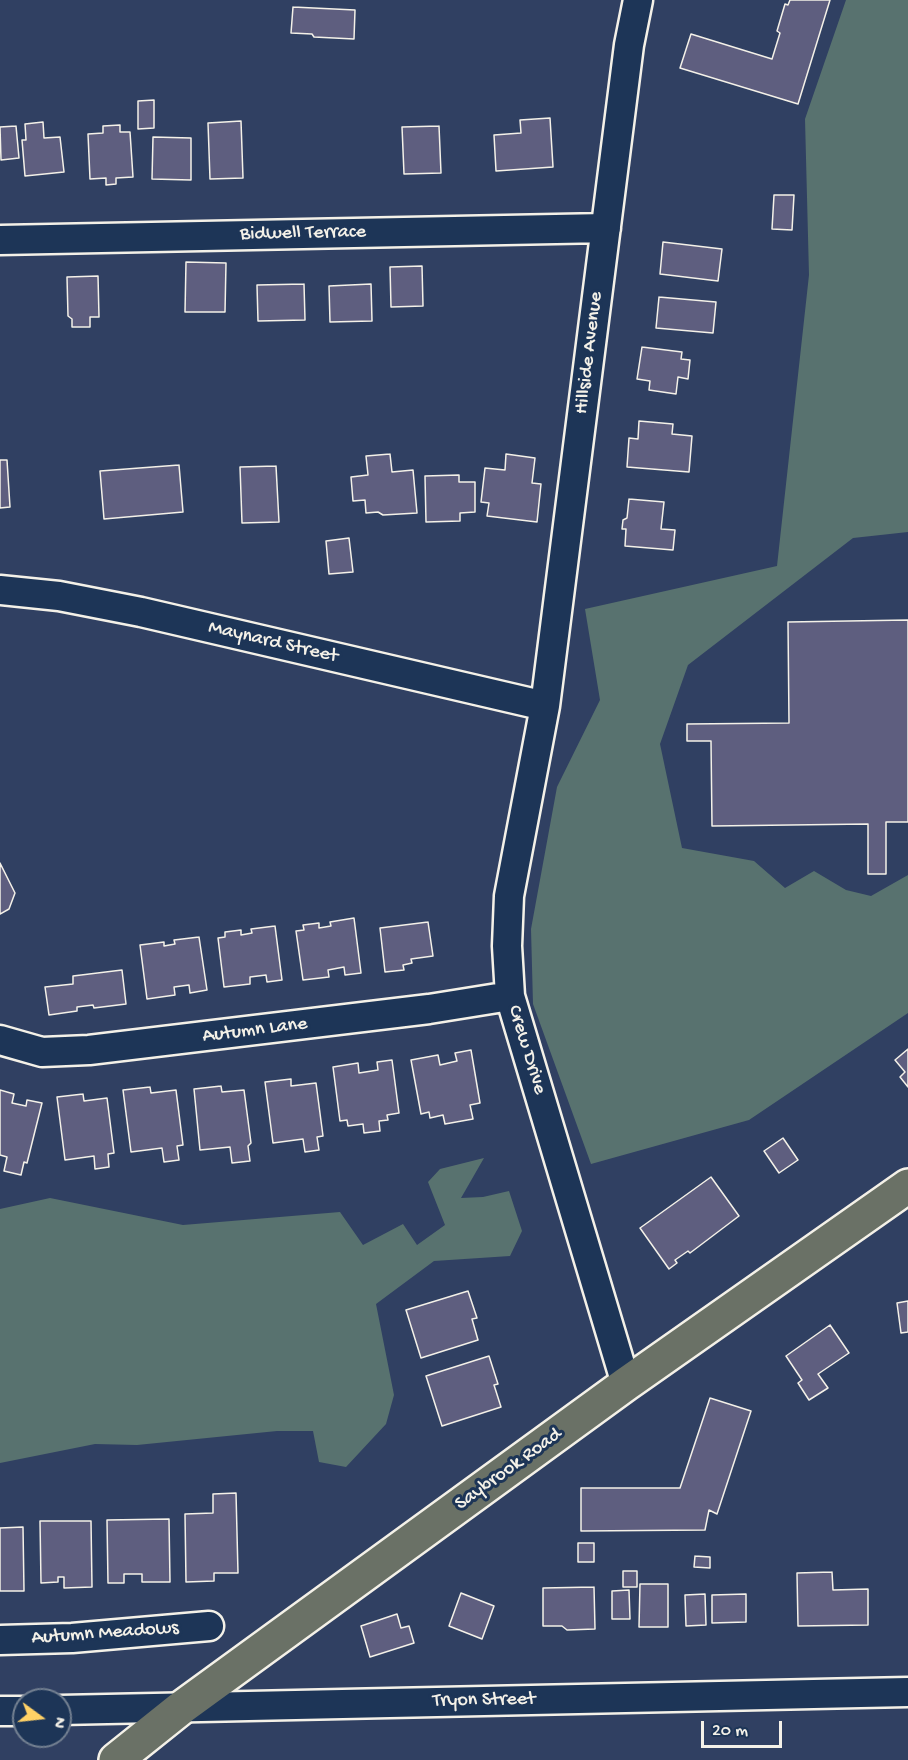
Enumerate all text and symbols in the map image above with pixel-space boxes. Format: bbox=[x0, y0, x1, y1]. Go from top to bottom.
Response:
street label: Bidwell Terrace bbox=[240, 221, 366, 247]
street label: Hillside Avenue bbox=[571, 290, 609, 416]
street label: Maynard Street bbox=[206, 616, 340, 670]
street label: Crew Drive bbox=[501, 1002, 551, 1098]
street label: Autumn Lane bbox=[201, 1013, 309, 1049]
street label: Saybrook Road bbox=[451, 1423, 567, 1517]
street label: Autumn Meadows bbox=[31, 1617, 179, 1651]
north arrow bbox=[12, 1688, 72, 1748]
street label: Tryon Street bbox=[433, 1688, 535, 1714]
scale bar bbox=[704, 1709, 785, 1747]
text: N bbox=[47, 1715, 68, 1730]
text: 20 m bbox=[712, 1721, 748, 1742]

